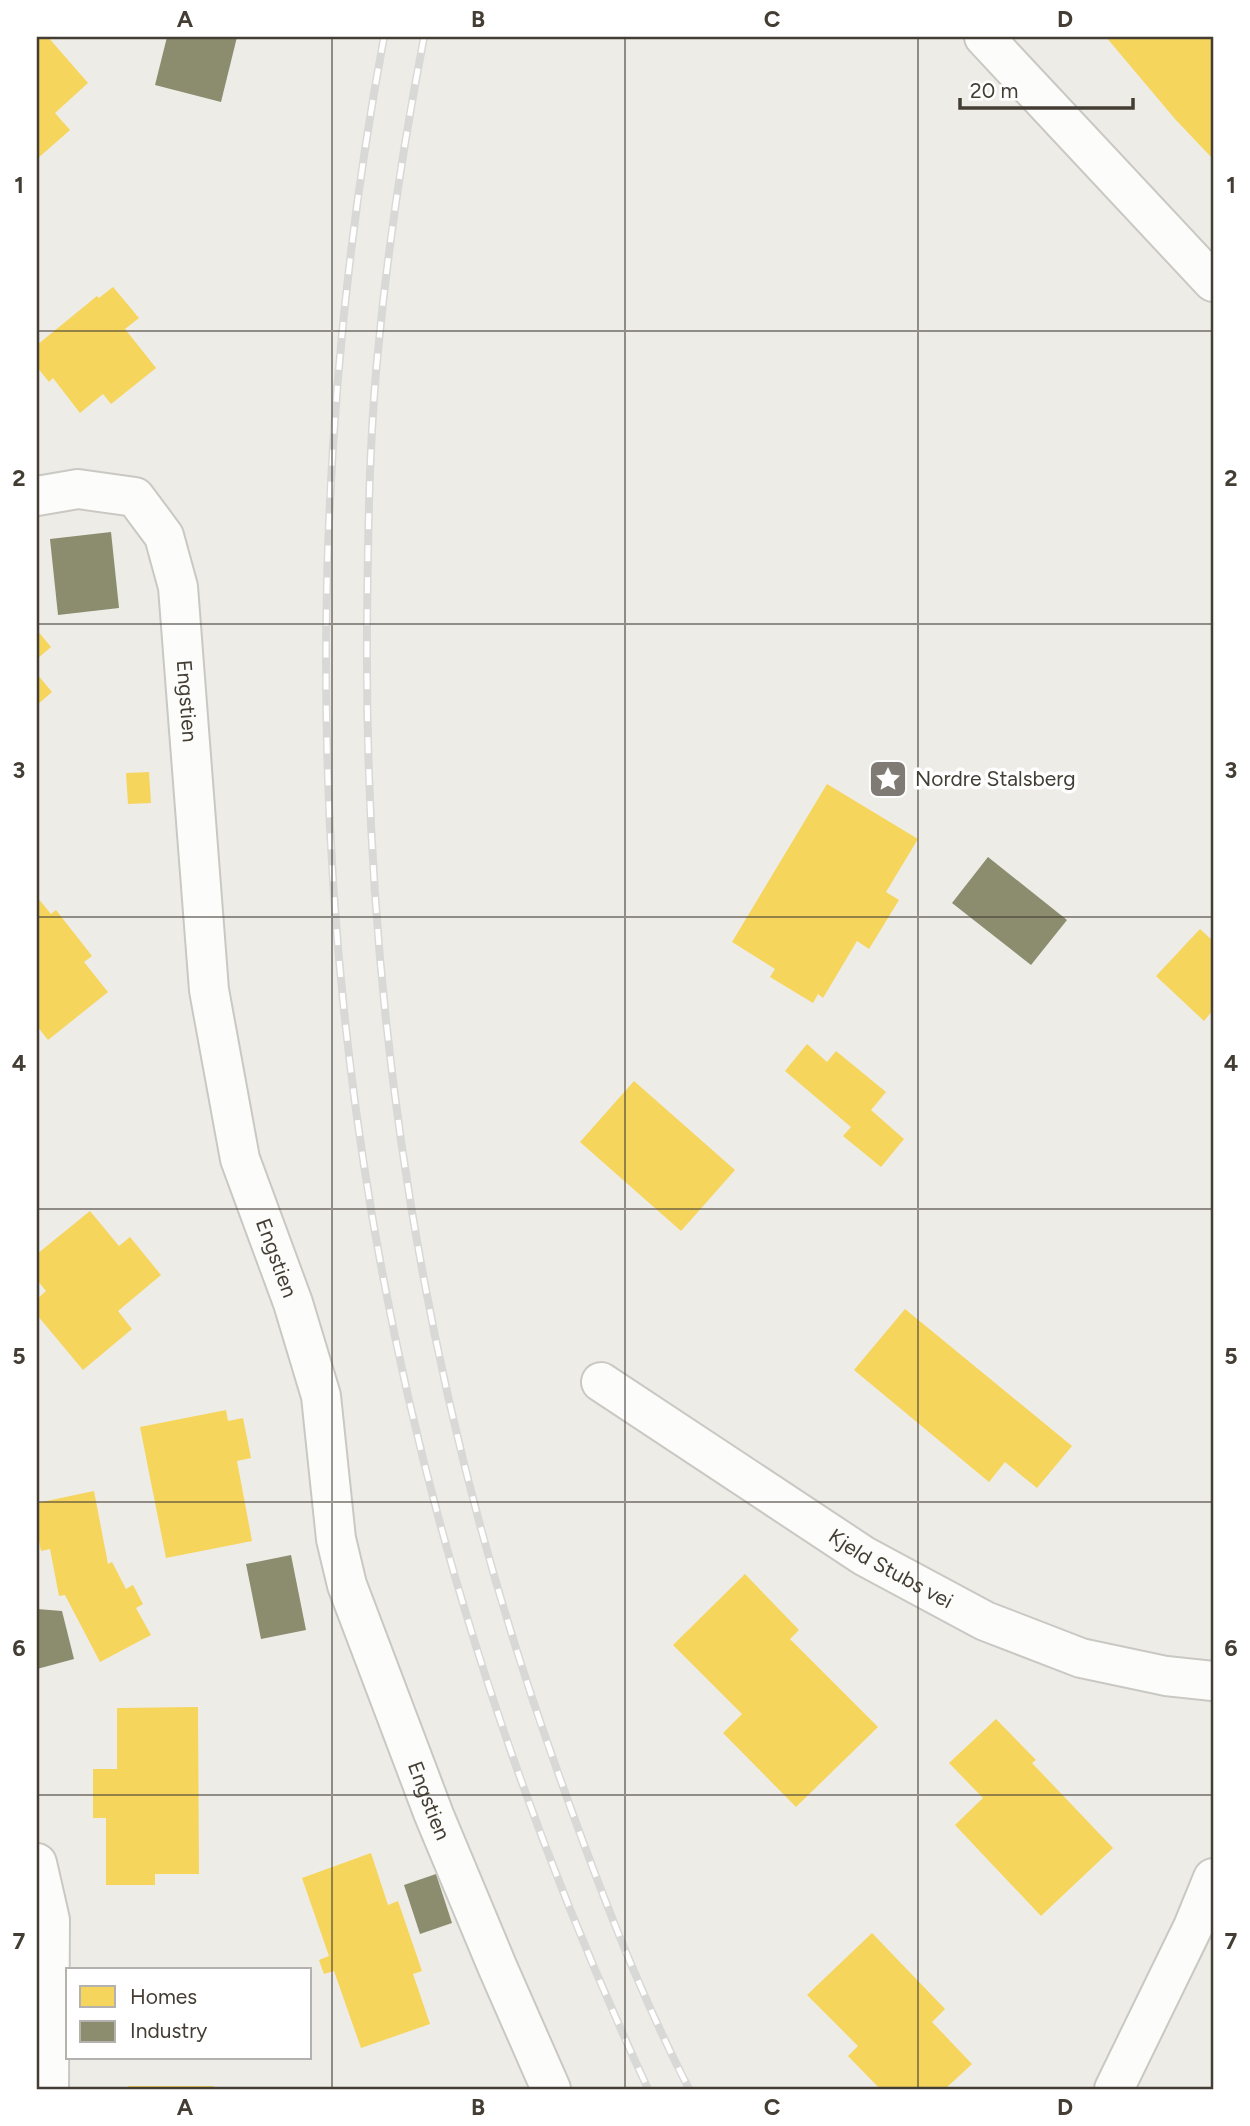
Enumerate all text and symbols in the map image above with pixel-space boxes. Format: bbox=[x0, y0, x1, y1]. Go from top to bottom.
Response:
text: A bbox=[177, 5, 194, 33]
text: B bbox=[471, 5, 485, 33]
text: C bbox=[764, 5, 781, 33]
text: D bbox=[1057, 5, 1073, 33]
scale bar bbox=[960, 66, 1133, 110]
text: 20 m bbox=[970, 78, 1018, 103]
text: 1 bbox=[14, 171, 24, 199]
text: 1 bbox=[1226, 171, 1236, 199]
text: 2 bbox=[12, 464, 26, 492]
text: 2 bbox=[1224, 464, 1238, 492]
street label: Engstien bbox=[172, 659, 203, 743]
text: 3 bbox=[13, 756, 25, 784]
text: 3 bbox=[1225, 756, 1237, 784]
place icon: Nordre Stalsberg bbox=[867, 758, 909, 800]
place label: Nordre Stalsberg bbox=[915, 766, 1076, 791]
text: 4 bbox=[12, 1049, 26, 1077]
text: 4 bbox=[1224, 1049, 1238, 1077]
street label: Engstien bbox=[251, 1215, 303, 1301]
text: 5 bbox=[12, 1342, 26, 1370]
text: 5 bbox=[1224, 1342, 1238, 1370]
street label: Kjeld Stubs vei bbox=[824, 1523, 957, 1613]
text: 6 bbox=[12, 1634, 26, 1662]
text: 6 bbox=[1224, 1634, 1238, 1662]
street label: Engstien bbox=[403, 1758, 456, 1844]
text: 7 bbox=[13, 1927, 26, 1955]
text: 7 bbox=[1225, 1927, 1238, 1955]
legend bbox=[66, 1968, 312, 2060]
text: Homes bbox=[130, 1984, 197, 2009]
text: Industry bbox=[130, 2018, 207, 2043]
text: A bbox=[177, 2093, 194, 2121]
text: B bbox=[471, 2093, 485, 2121]
text: C bbox=[764, 2093, 781, 2121]
text: D bbox=[1057, 2093, 1073, 2121]

